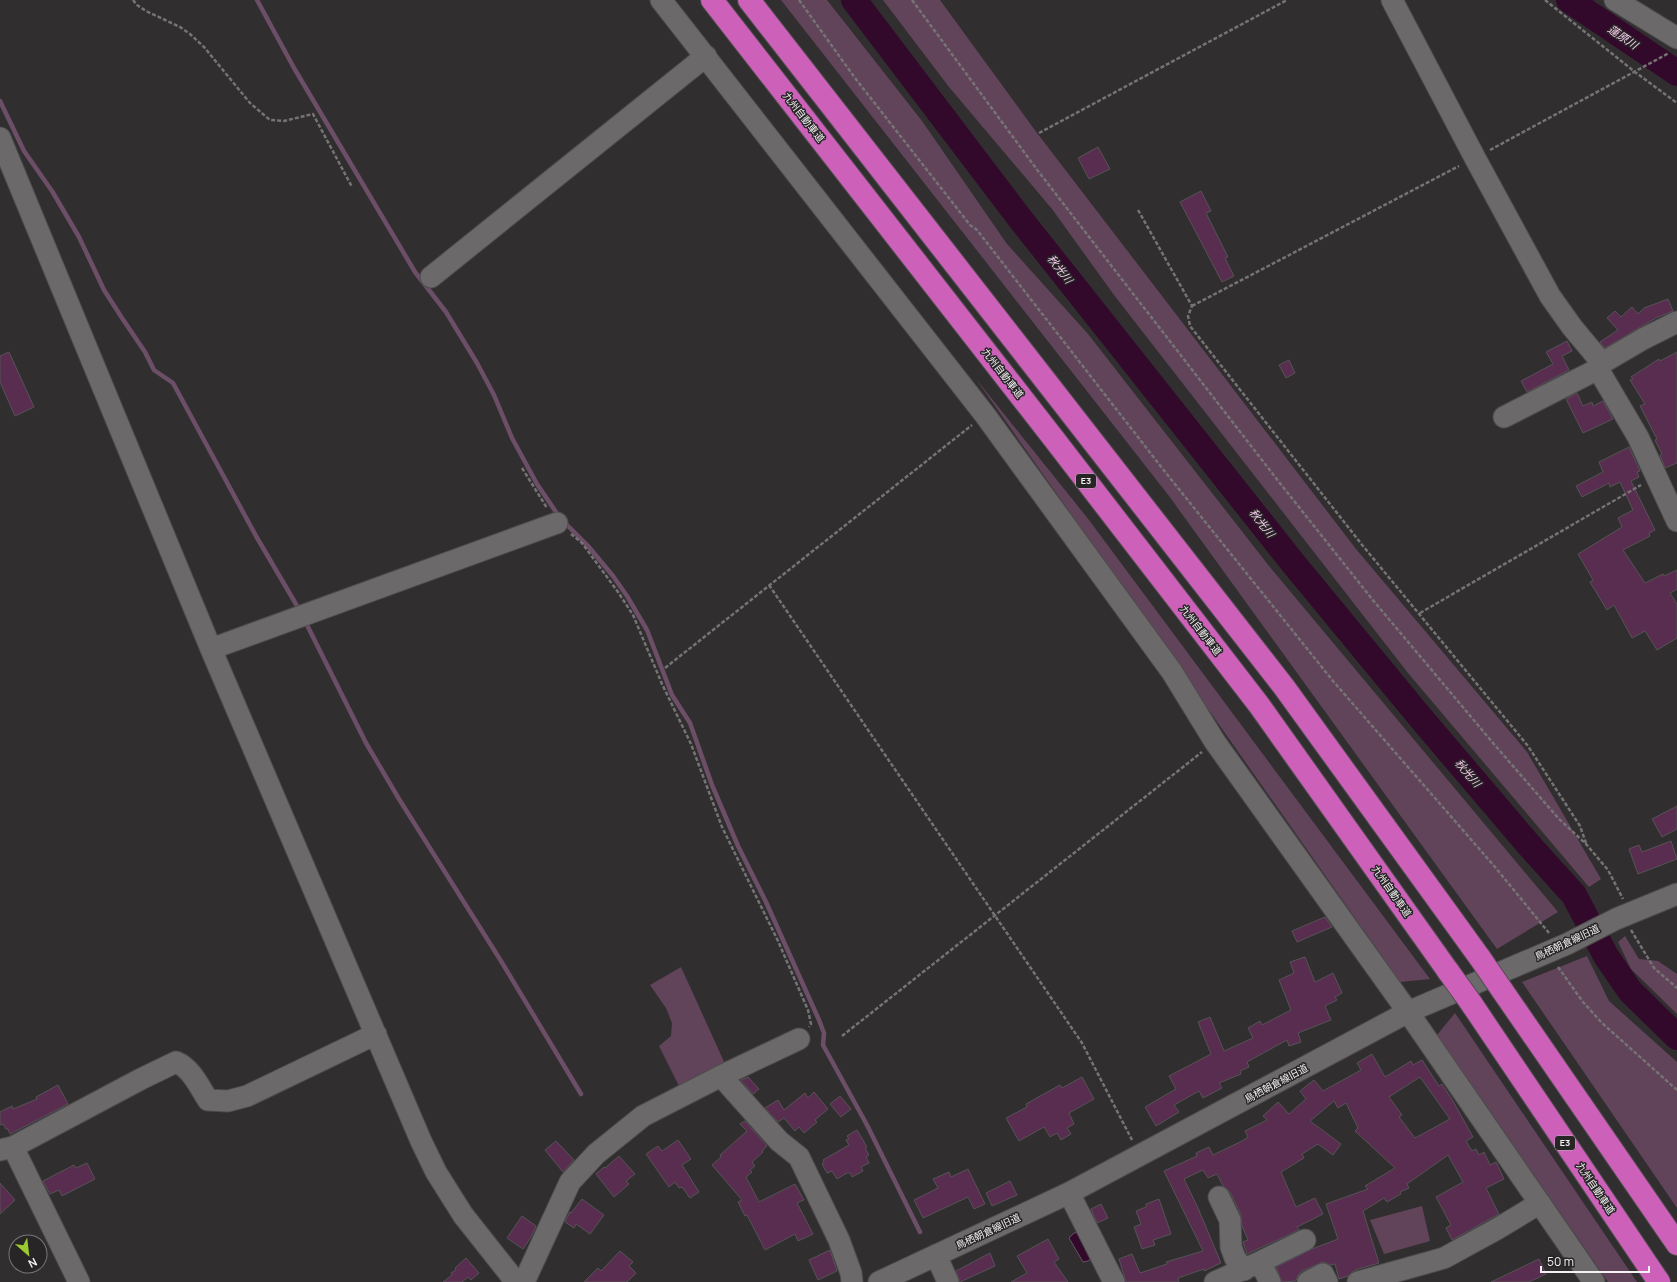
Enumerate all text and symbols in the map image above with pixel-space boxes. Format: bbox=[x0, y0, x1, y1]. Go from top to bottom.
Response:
water label: 蓮原川 bbox=[1605, 21, 1642, 53]
street label: 九州自動車道 bbox=[780, 89, 828, 145]
water label: 秋光川 bbox=[1044, 251, 1077, 287]
street label: 九州自動車道 bbox=[979, 345, 1027, 401]
road number: E3 bbox=[1076, 474, 1096, 488]
water label: 秋光川 bbox=[1246, 505, 1279, 541]
street label: 九州自動車道 bbox=[1177, 602, 1225, 658]
water label: 秋光川 bbox=[1452, 755, 1486, 791]
street label: 九州自動車道 bbox=[1369, 862, 1415, 920]
street label: 鳥栖朝倉線旧道 bbox=[1532, 921, 1602, 963]
street label: 鳥栖朝倉線旧道 bbox=[1242, 1060, 1310, 1106]
road number: E3 bbox=[1555, 1136, 1575, 1150]
street label: 九州自動車道 bbox=[1573, 1159, 1619, 1217]
street label: 鳥栖朝倉線旧道 bbox=[953, 1210, 1023, 1252]
north arrow bbox=[8, 1234, 48, 1274]
scale bar bbox=[1541, 1248, 1649, 1274]
text: 50 m bbox=[1547, 1253, 1574, 1270]
text: N bbox=[26, 1255, 40, 1272]

